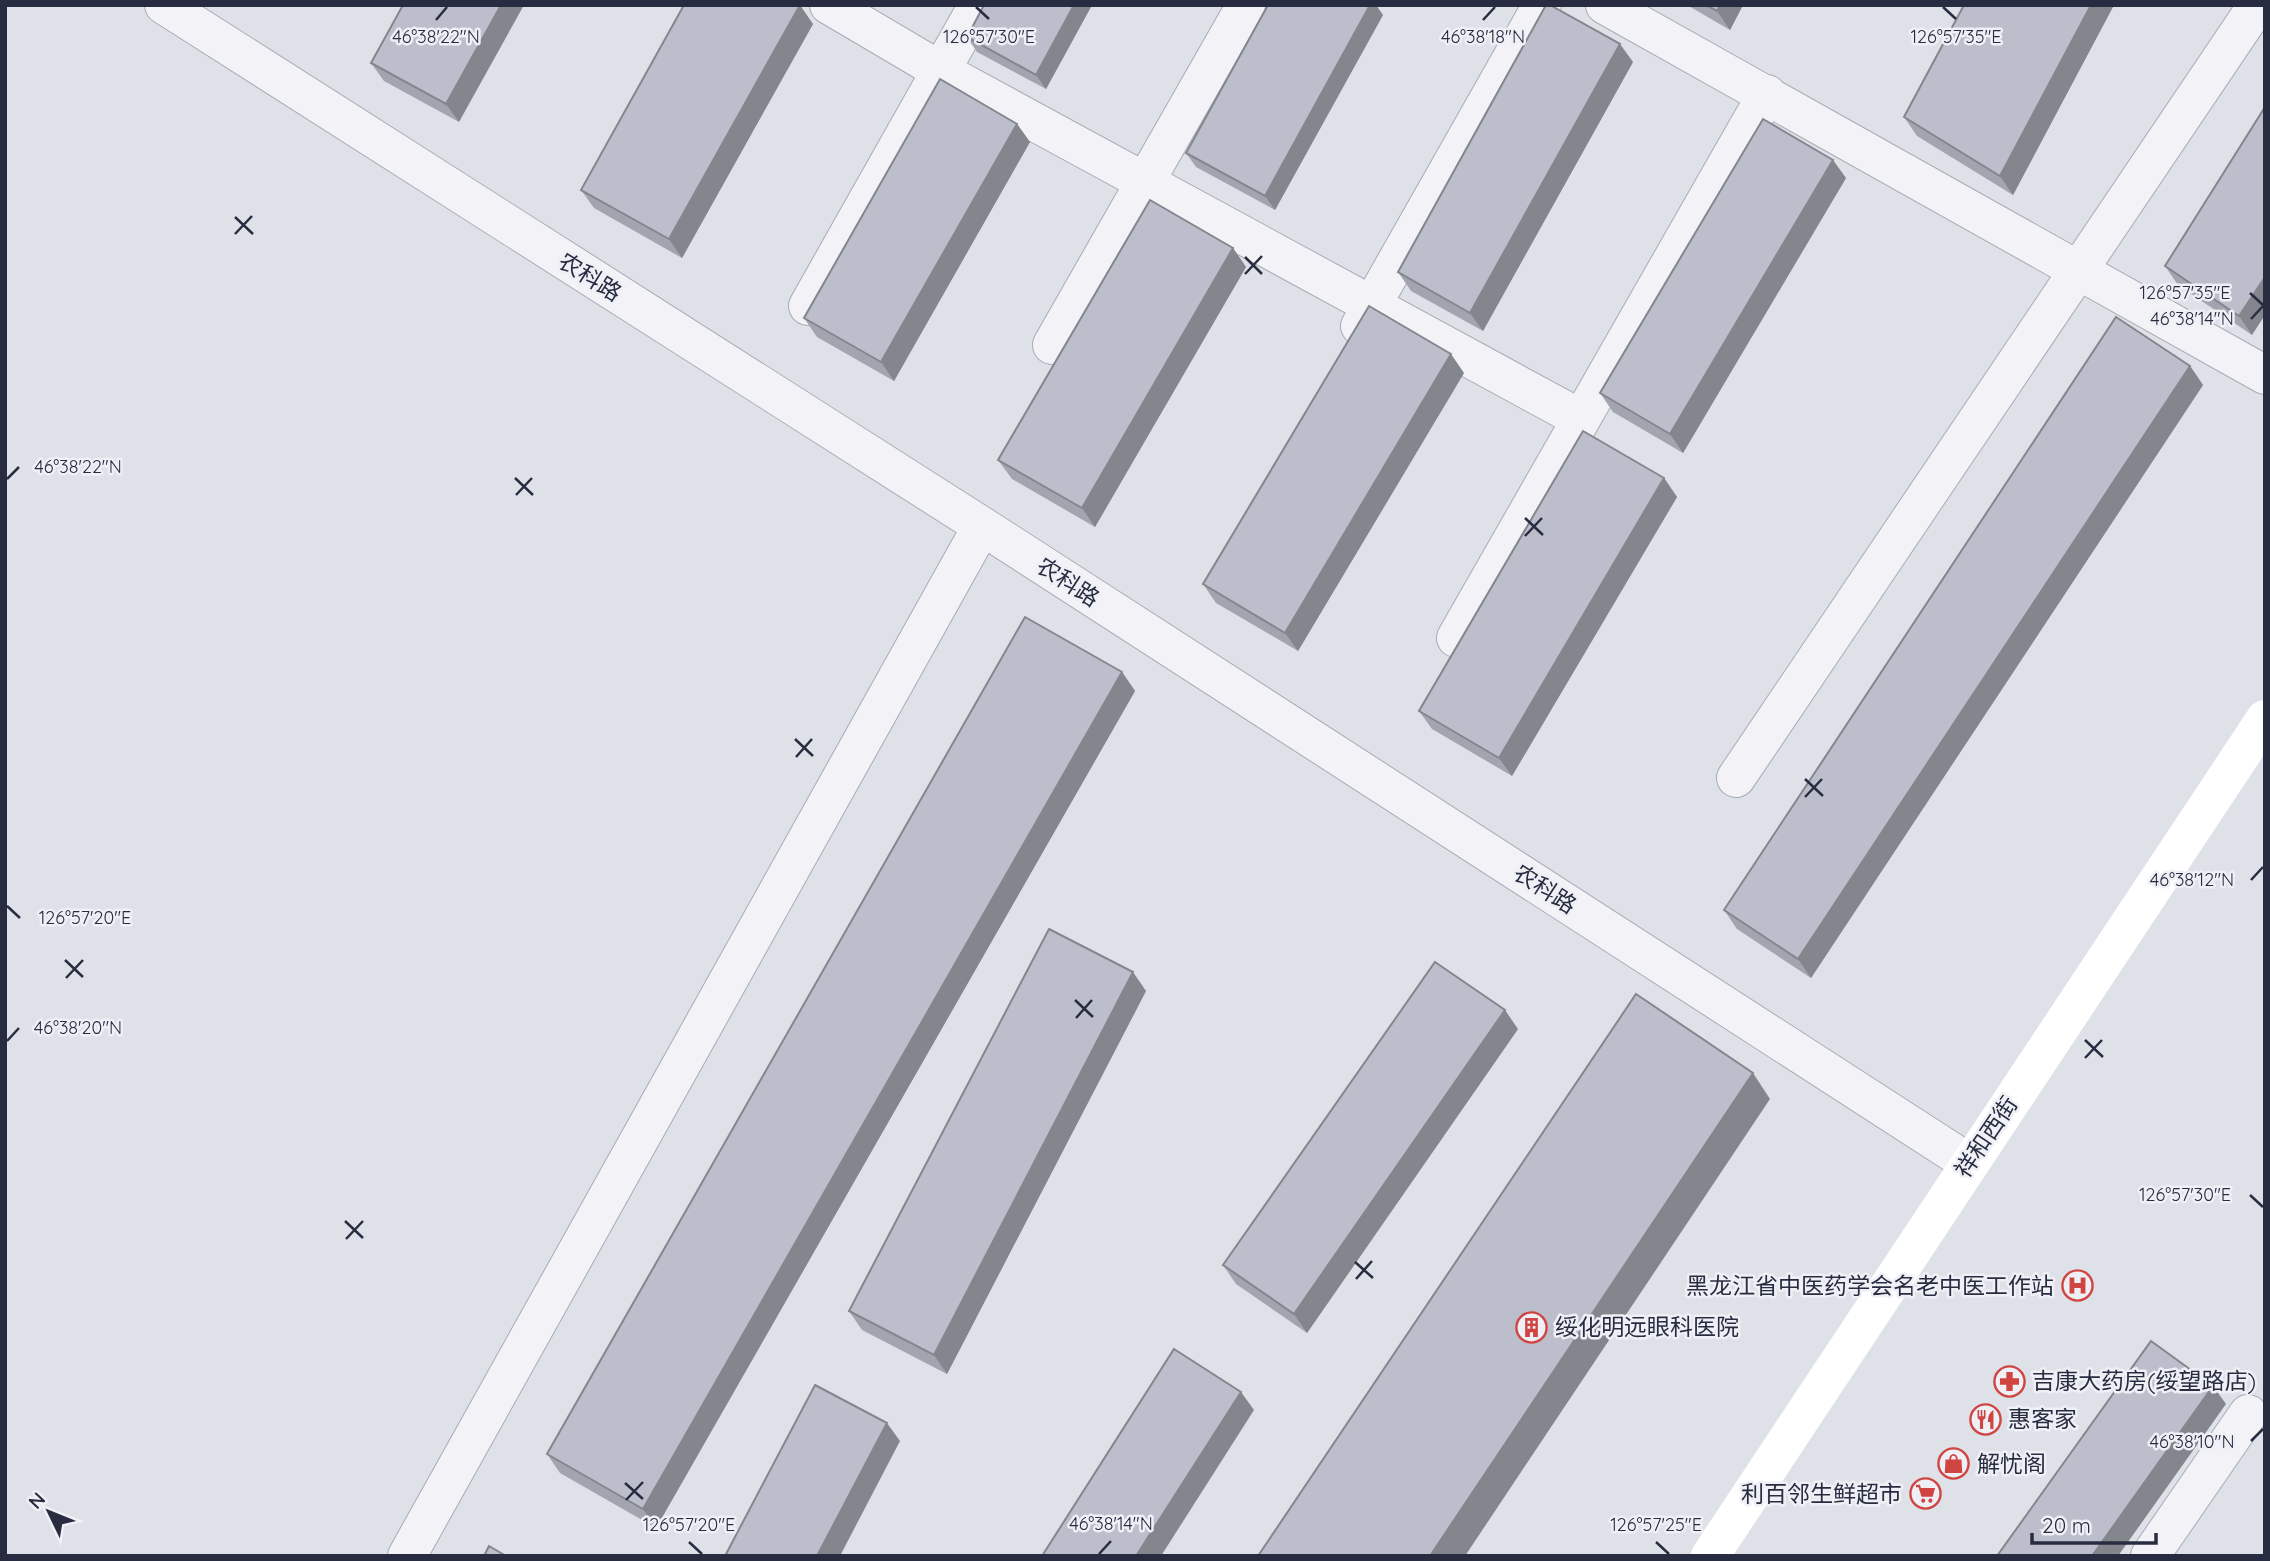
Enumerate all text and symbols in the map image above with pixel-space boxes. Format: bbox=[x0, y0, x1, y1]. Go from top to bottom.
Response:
text: 46°38'22"N bbox=[392, 25, 480, 48]
text: 126°57'30"E bbox=[943, 25, 1035, 48]
text: 46°38'18"N bbox=[1441, 25, 1525, 48]
text: 126°57'35"E bbox=[1910, 25, 2002, 48]
street label: 农科路 bbox=[553, 246, 627, 307]
text: 126°57'35"E bbox=[2139, 281, 2231, 304]
text: 46°38'14"N bbox=[2150, 307, 2234, 330]
text: 46°38'22"N bbox=[34, 455, 122, 478]
street label: 农科路 bbox=[1031, 551, 1105, 613]
street label: 农科路 bbox=[1508, 858, 1582, 920]
text: 46°38'12"N bbox=[2150, 868, 2234, 891]
text: 126°57'20"E bbox=[39, 906, 131, 929]
text: 46°38'20"N bbox=[34, 1016, 122, 1039]
street label: 祥和西街 bbox=[1948, 1090, 2023, 1183]
text: 126°57'30"E bbox=[2139, 1183, 2231, 1206]
hospital icon: 黑龙江省中医药学会名老中医工作站 bbox=[2060, 1269, 2094, 1303]
place label: 黑龙江省中医药学会名老中医工作站 bbox=[1686, 1271, 2054, 1300]
building icon: 绥化明远眼科医院 bbox=[1515, 1310, 1549, 1344]
place label: 绥化明远眼科医院 bbox=[1555, 1312, 1739, 1341]
pharmacy icon: 吉康大药房(绥望路店) bbox=[1992, 1364, 2026, 1398]
place label: 吉康大药房(绥望路店) bbox=[2032, 1366, 2256, 1395]
restaurant icon: 惠客家 bbox=[1968, 1402, 2002, 1436]
place label: 惠客家 bbox=[2008, 1404, 2077, 1433]
text: 46°38'10"N bbox=[2149, 1430, 2235, 1453]
shop icon: 解忧阁 bbox=[1937, 1447, 1971, 1481]
place label: 解忧阁 bbox=[1977, 1449, 2046, 1478]
north arrow bbox=[14, 1477, 84, 1547]
supermarket icon: 利百邻生鲜超市 bbox=[1908, 1477, 1942, 1511]
place label: 利百邻生鲜超市 bbox=[1741, 1479, 1902, 1508]
text: N bbox=[23, 1487, 50, 1514]
scale bar bbox=[2032, 1502, 2156, 1546]
text: 46°38'14"N bbox=[1069, 1512, 1153, 1535]
text: 20 m bbox=[2042, 1512, 2091, 1538]
text: 126°57'20"E bbox=[643, 1513, 735, 1536]
text: 126°57'25"E bbox=[1610, 1513, 1702, 1536]

